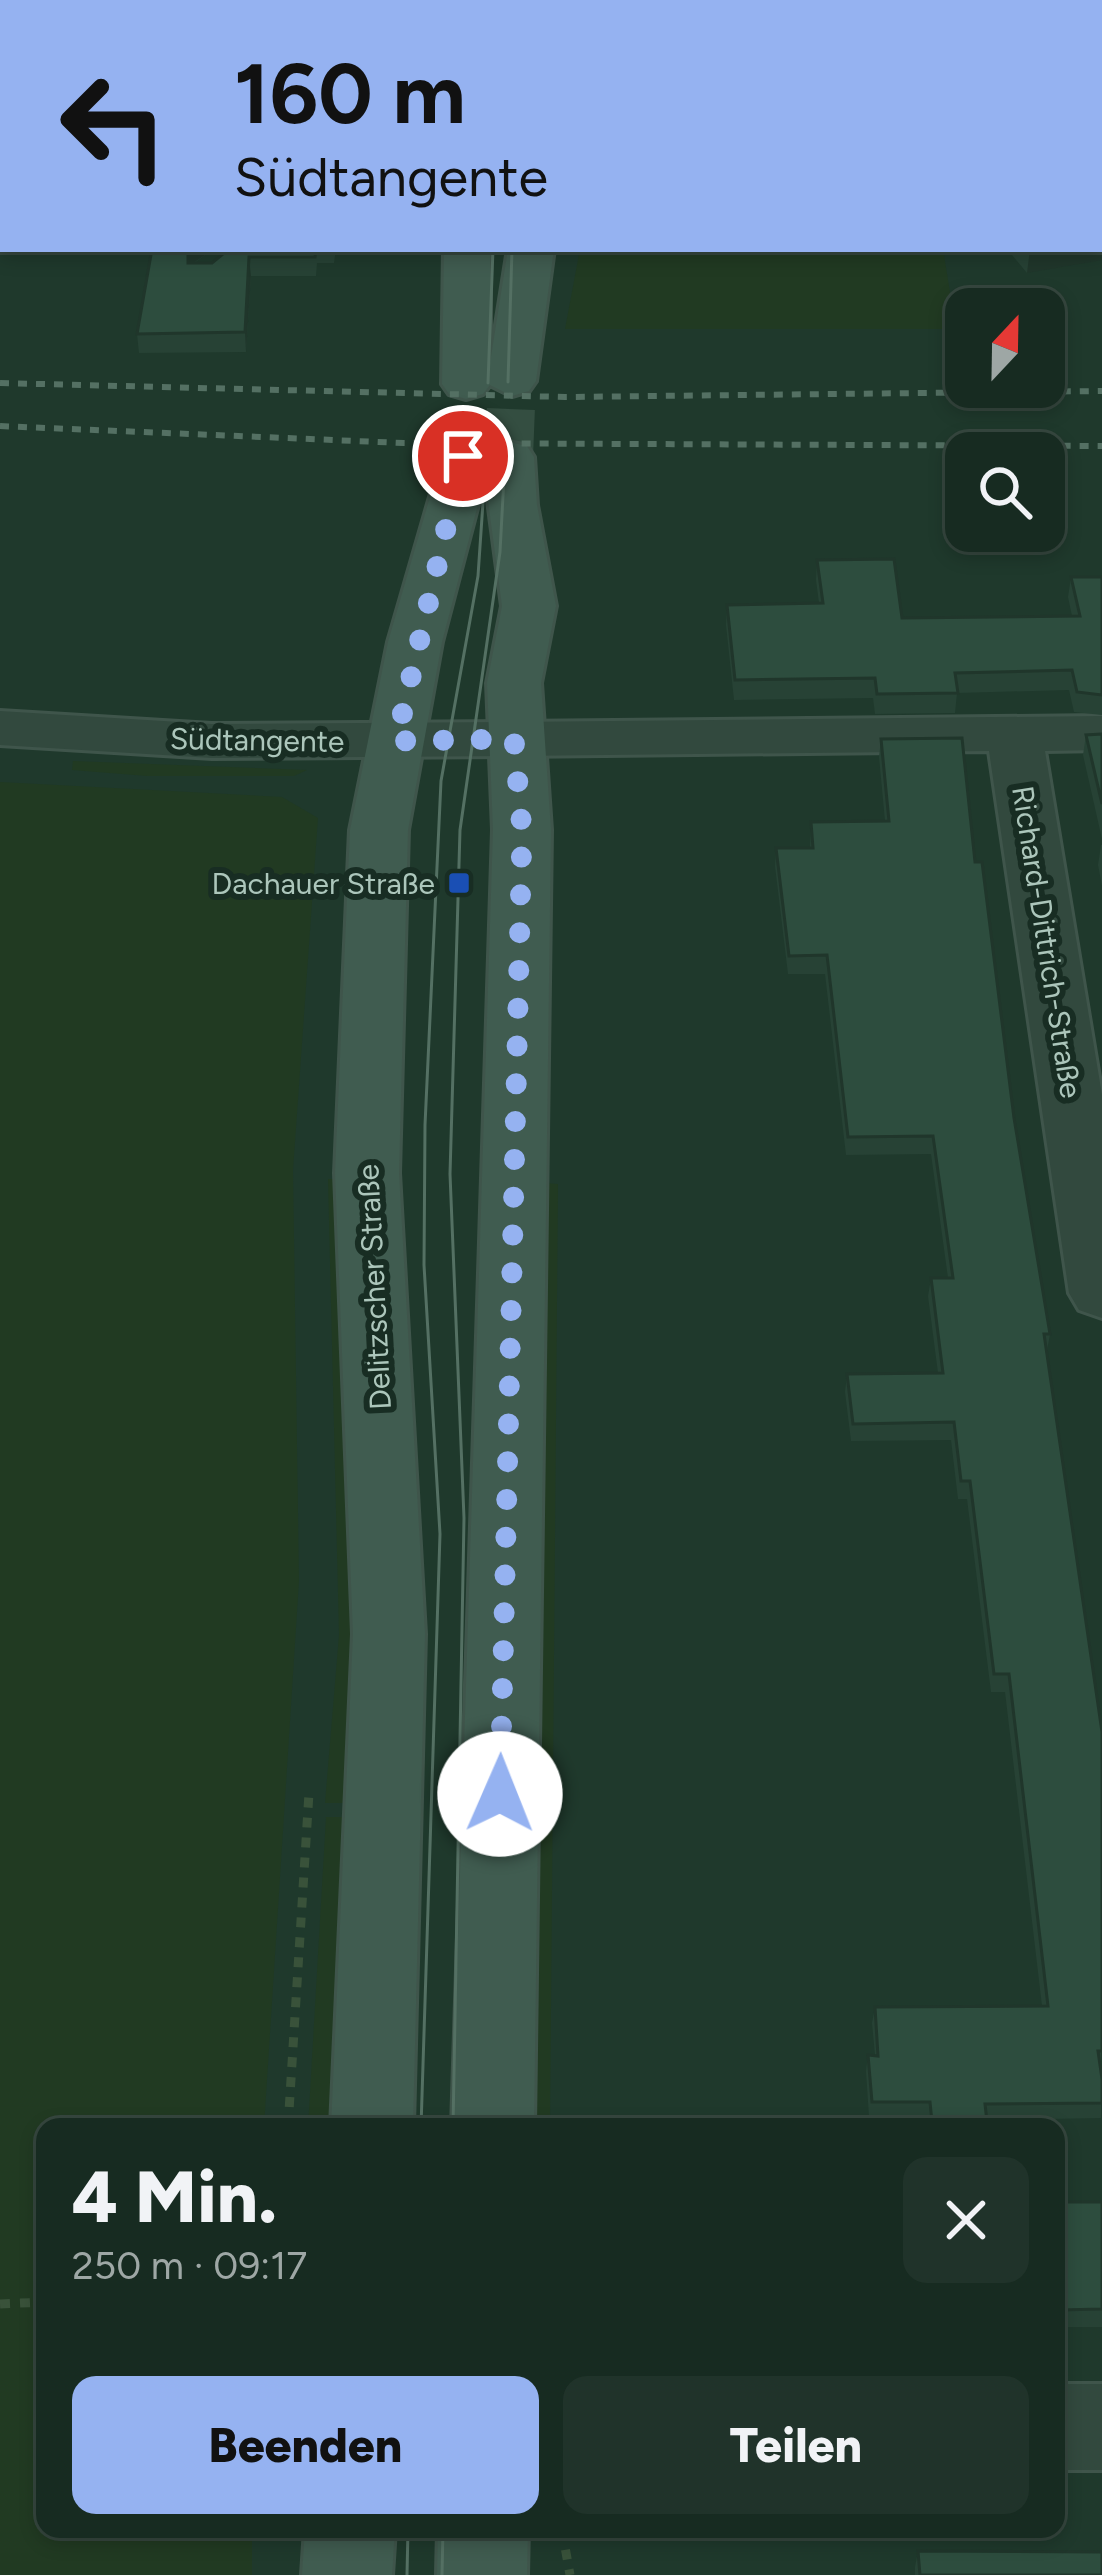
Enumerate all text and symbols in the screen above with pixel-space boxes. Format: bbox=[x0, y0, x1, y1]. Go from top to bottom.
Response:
text: 160 m bbox=[234, 43, 466, 144]
icon: left bbox=[36, 48, 192, 204]
text: Südtangente bbox=[234, 145, 548, 210]
north arrow bbox=[945, 288, 1065, 408]
map controls bbox=[945, 288, 1065, 552]
pin bbox=[412, 405, 514, 507]
icon: arrive bbox=[430, 423, 496, 489]
button: search bbox=[945, 432, 1065, 552]
street label: Südtangente bbox=[169, 720, 345, 760]
street label: Richard-Dittrich-Straße bbox=[1004, 783, 1090, 1101]
place label: Dachauer Straße bbox=[212, 865, 435, 902]
marker: Dachauer Straße bbox=[446, 870, 472, 896]
street label: Delitzscher Straße bbox=[349, 1163, 399, 1411]
position arrow bbox=[437, 1731, 563, 1857]
text: 4 Min. bbox=[72, 2154, 277, 2240]
button: close bbox=[903, 2157, 1029, 2283]
text: 250 m · 09:17 bbox=[72, 2242, 307, 2289]
button: Beenden bbox=[72, 2376, 539, 2514]
button: Teilen bbox=[563, 2376, 1029, 2514]

